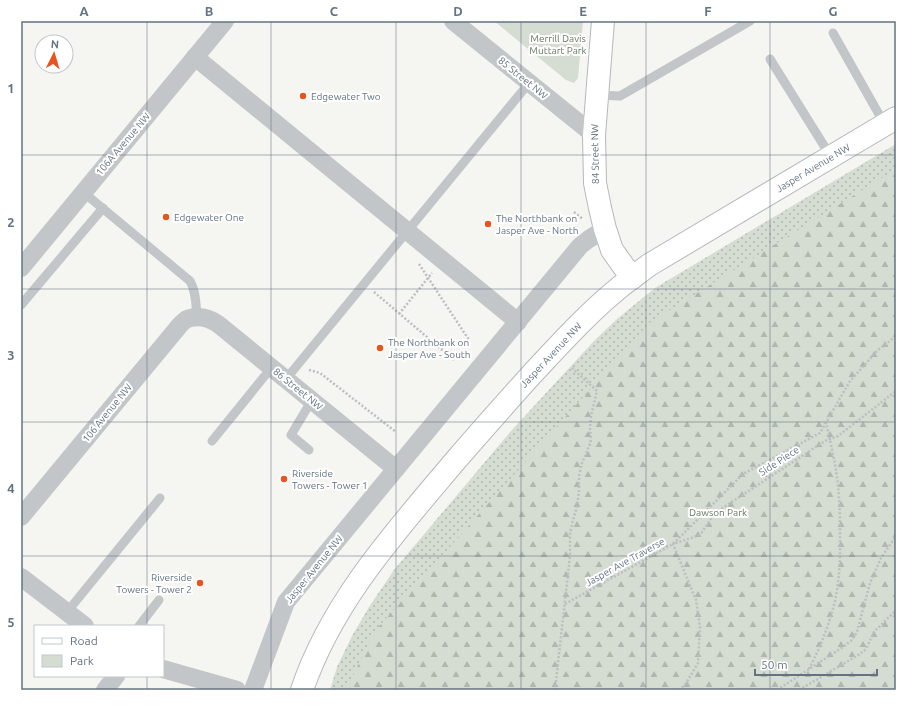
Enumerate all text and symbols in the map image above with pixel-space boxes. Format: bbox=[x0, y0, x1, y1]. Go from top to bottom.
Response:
text: A bbox=[79, 4, 89, 18]
text: B bbox=[205, 4, 214, 18]
text: C bbox=[330, 4, 339, 18]
text: D bbox=[453, 4, 463, 18]
text: E bbox=[579, 4, 587, 18]
text: F bbox=[704, 4, 712, 18]
text: G bbox=[829, 4, 838, 18]
park label: Merrill Davis Muttart Park bbox=[529, 33, 587, 56]
north arrow bbox=[34, 34, 74, 74]
text: N bbox=[50, 38, 59, 50]
street label: 85 Street NW bbox=[496, 55, 550, 101]
text: 1 bbox=[7, 81, 15, 95]
marker: Edgewater Two bbox=[298, 91, 308, 101]
place label: Edgewater Two bbox=[311, 91, 381, 102]
street label: 106A Avenue NW bbox=[94, 111, 152, 177]
street label: 84 Street NW bbox=[589, 124, 601, 184]
street label: Jasper Avenue NW bbox=[774, 142, 852, 194]
marker: Edgewater One bbox=[161, 212, 171, 222]
place label: Edgewater One bbox=[174, 212, 244, 223]
place label: The Northbank on Jasper Ave - North bbox=[496, 213, 579, 236]
text: 2 bbox=[7, 215, 15, 229]
marker: The Northbank on Jasper Ave - North bbox=[483, 219, 493, 229]
street label: Jasper Avenue NW bbox=[518, 320, 584, 390]
place label: The Northbank on Jasper Ave - South bbox=[388, 337, 471, 360]
marker: The Northbank on Jasper Ave - South bbox=[375, 343, 385, 353]
text: 3 bbox=[7, 348, 15, 362]
street label: 86 Street NW bbox=[271, 366, 325, 412]
street label: 106 Avenue NW bbox=[80, 382, 134, 444]
street label: Side Piece bbox=[757, 444, 801, 478]
place label: Riverside Towers - Tower 1 bbox=[292, 468, 368, 491]
marker: Riverside Towers - Tower 1 bbox=[279, 474, 289, 484]
text: 4 bbox=[7, 481, 15, 495]
park label: Dawson Park bbox=[689, 507, 747, 518]
street label: Jasper Avenue NW bbox=[283, 533, 345, 605]
street label: Jasper Ave Traverse bbox=[583, 536, 667, 588]
place label: Riverside Towers - Tower 2 bbox=[116, 572, 192, 595]
marker: Riverside Towers - Tower 2 bbox=[195, 578, 205, 588]
text: 5 bbox=[7, 615, 15, 629]
legend bbox=[34, 625, 164, 677]
text: Road bbox=[70, 634, 98, 647]
scale bar bbox=[755, 651, 877, 677]
text: Park bbox=[70, 654, 94, 667]
text: 50 m bbox=[761, 658, 788, 671]

